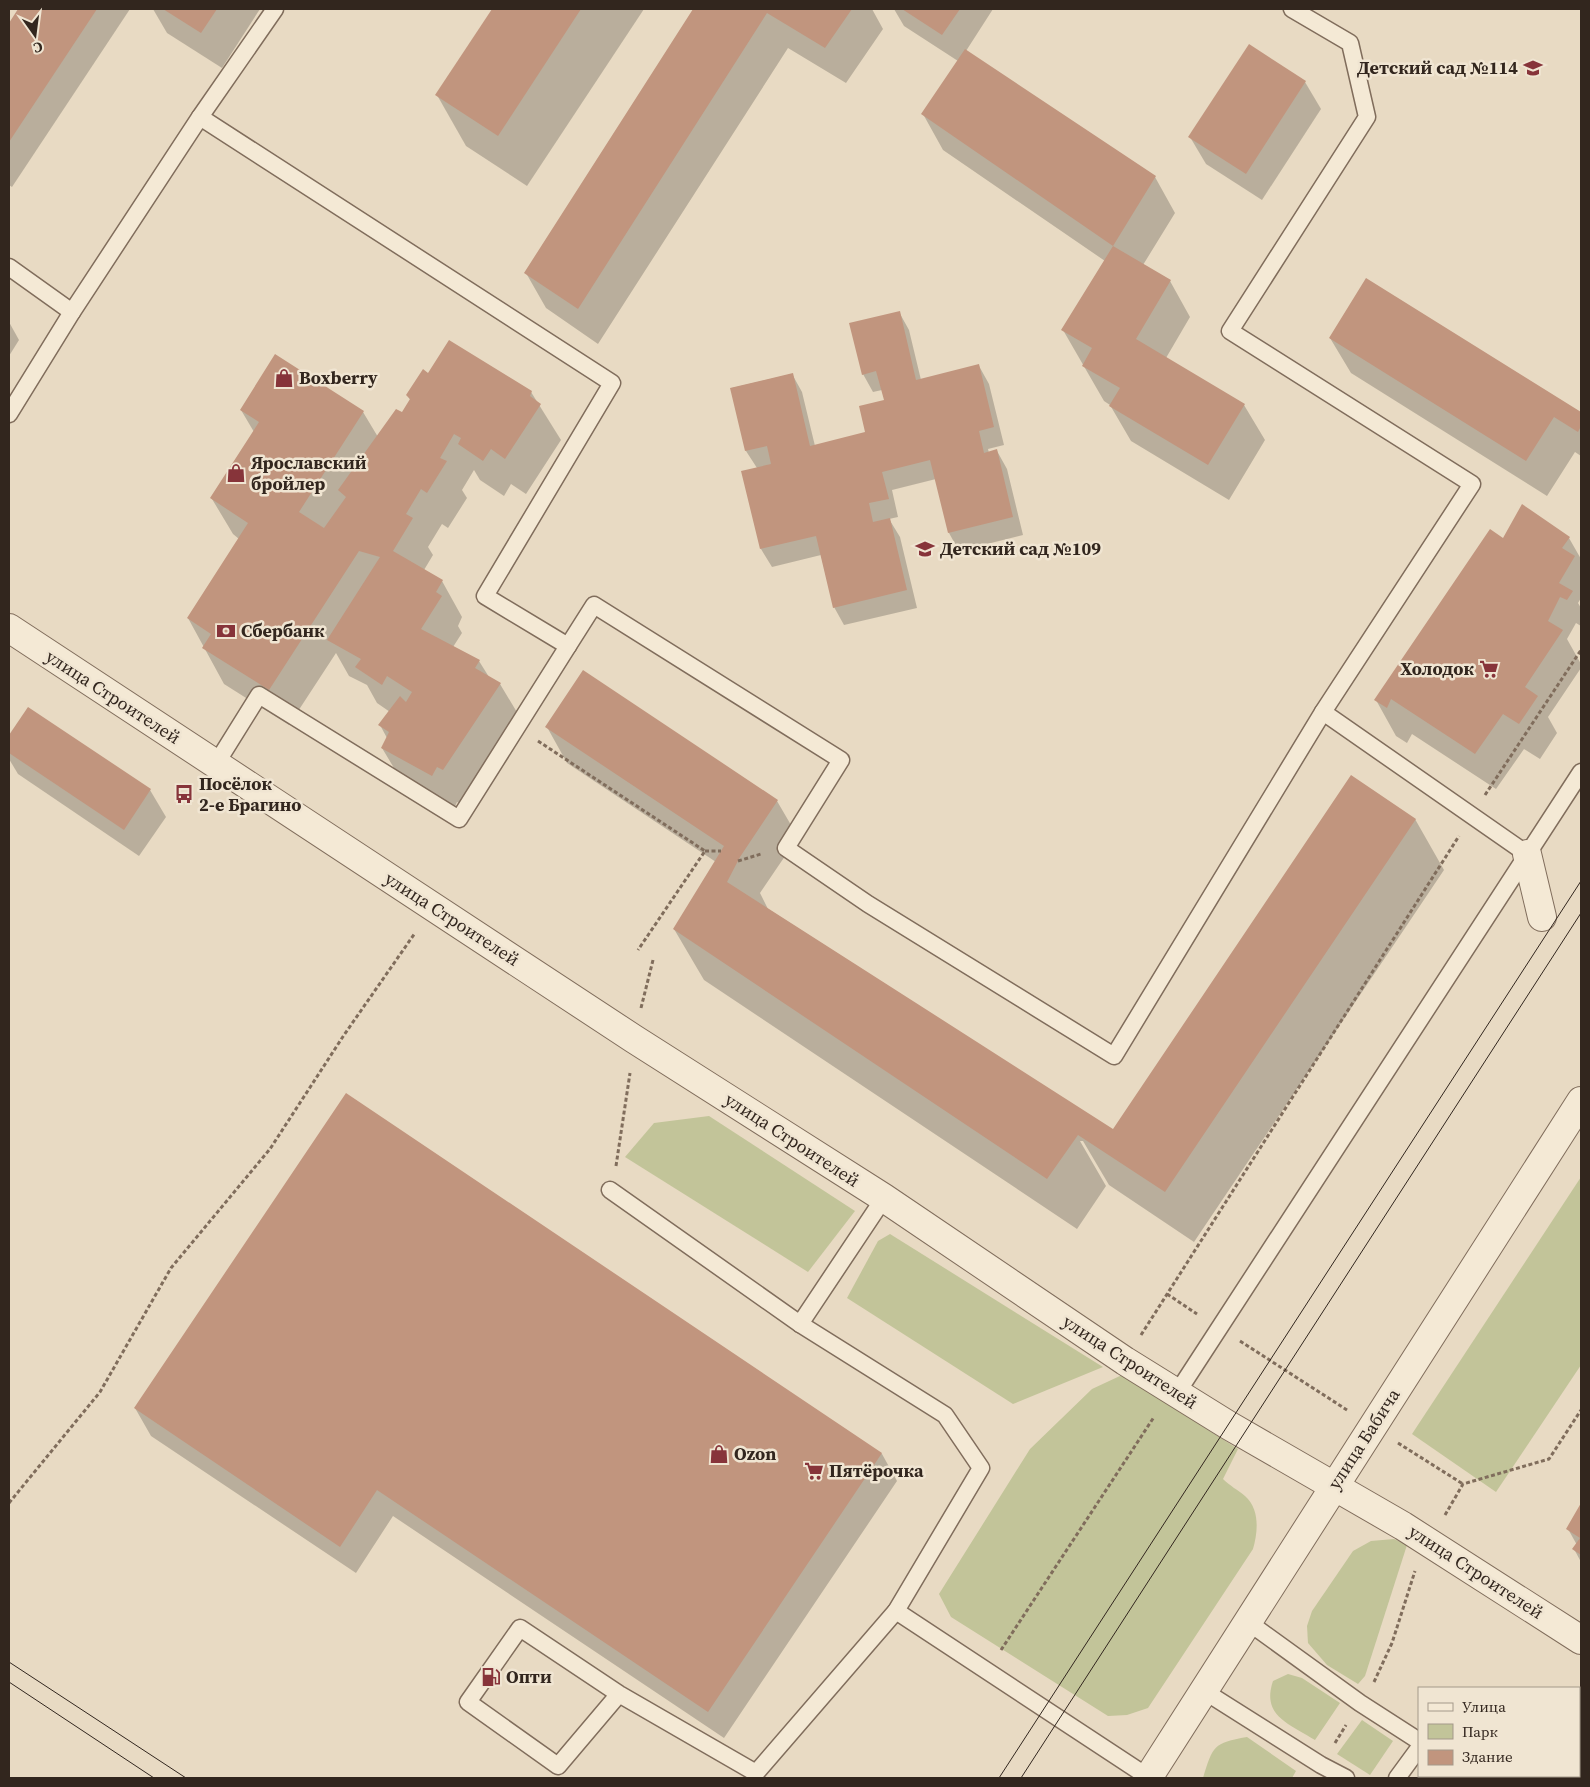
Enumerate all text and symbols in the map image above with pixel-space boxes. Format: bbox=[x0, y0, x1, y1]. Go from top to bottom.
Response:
north arrow bbox=[10, 10, 60, 60]
text: С bbox=[31, 37, 45, 58]
place label: Детский сад №114 bbox=[1357, 55, 1518, 80]
school or university icon: Детский сад №114 bbox=[1522, 57, 1544, 79]
place label: Boxberry bbox=[299, 365, 378, 390]
shop icon: Boxberry bbox=[273, 367, 295, 389]
place label: Ярославский бройлер bbox=[251, 450, 367, 496]
shop icon: Ярославский бройлер bbox=[225, 462, 247, 484]
place label: Детский сад №109 bbox=[940, 536, 1101, 561]
school or university icon: Детский сад №109 bbox=[914, 538, 936, 560]
place label: Сбербанк bbox=[241, 618, 325, 643]
bank icon: Сбербанк bbox=[215, 620, 237, 642]
street label: улица Строителей bbox=[41, 644, 186, 750]
place label: Холодок bbox=[1401, 656, 1474, 681]
supermarket icon: Холодок bbox=[1478, 658, 1500, 680]
place label: Посёлок 2-е Брагино bbox=[199, 771, 302, 817]
bus stop icon: Посёлок 2-е Брагино bbox=[173, 783, 195, 805]
street label: улица Строителей bbox=[380, 866, 525, 972]
street label: улица Строителей bbox=[720, 1087, 865, 1193]
street label: улица Строителей bbox=[1058, 1309, 1203, 1415]
street label: улица Бабича bbox=[1322, 1383, 1406, 1494]
place label: Ozon bbox=[734, 1441, 776, 1466]
shop icon: Ozon bbox=[708, 1443, 730, 1465]
place label: Пятёрочка bbox=[829, 1458, 924, 1483]
supermarket icon: Пятёрочка bbox=[803, 1460, 825, 1482]
street label: улица Строителей bbox=[1404, 1519, 1549, 1625]
place label: Опти bbox=[506, 1664, 552, 1689]
fuel station icon: Опти bbox=[480, 1666, 502, 1688]
legend bbox=[1418, 1687, 1580, 1777]
text: Улица bbox=[1462, 1696, 1506, 1717]
text: Парк bbox=[1462, 1721, 1498, 1742]
text: Здание bbox=[1462, 1746, 1513, 1767]

